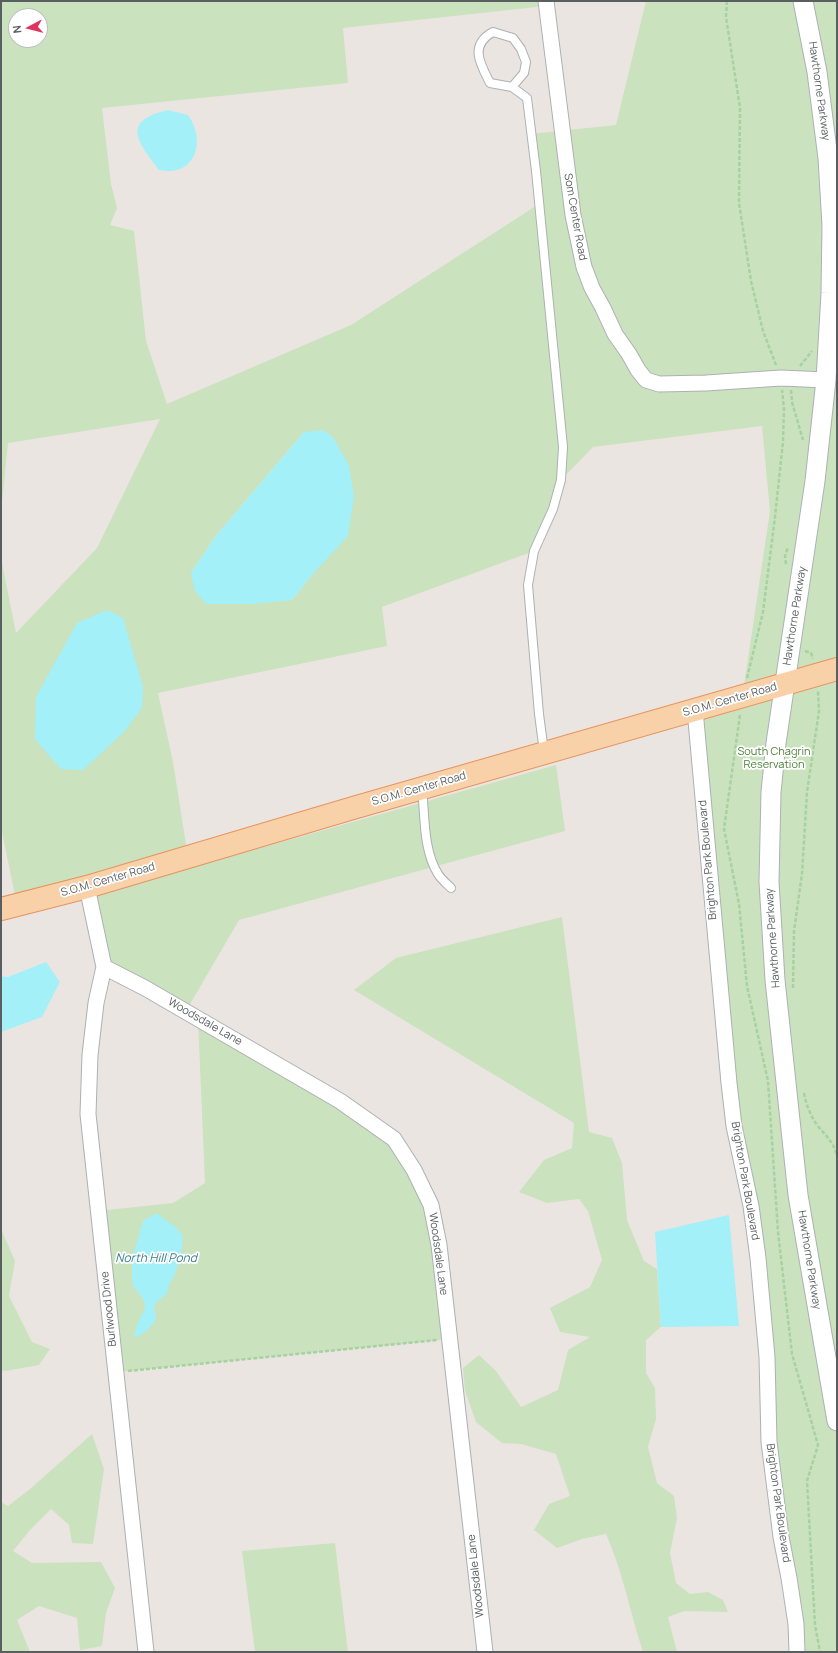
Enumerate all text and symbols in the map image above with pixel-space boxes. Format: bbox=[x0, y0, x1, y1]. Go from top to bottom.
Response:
north arrow bbox=[8, 8, 48, 48]
text: N bbox=[9, 25, 25, 34]
street label: Hawthorne Parkway bbox=[806, 41, 832, 141]
street label: Som Center Road bbox=[561, 172, 589, 262]
street label: Hawthorne Parkway bbox=[781, 566, 809, 666]
street label: S.O.M. Center Road bbox=[681, 680, 779, 720]
park label: South Chagrin Reservation bbox=[737, 745, 811, 771]
street label: S.O.M. Center Road bbox=[370, 769, 468, 809]
street label: Brighton Park Boulevard bbox=[696, 800, 720, 920]
street label: S.O.M. Center Road bbox=[59, 860, 157, 900]
street label: Hawthorne Parkway bbox=[763, 888, 783, 988]
street label: Woodsdale Lane bbox=[166, 995, 244, 1049]
street label: Brighton Park Boulevard bbox=[728, 1121, 762, 1241]
street label: Hawthorne Parkway bbox=[795, 1210, 823, 1310]
street label: Woodsdale Lane bbox=[426, 1212, 450, 1296]
water label: North Hill Pond bbox=[115, 1252, 197, 1266]
street label: Burlwood Drive bbox=[98, 1271, 120, 1347]
street label: Brighton Park Boulevard bbox=[763, 1443, 793, 1563]
street label: Woodsdale Lane bbox=[465, 1534, 487, 1618]

